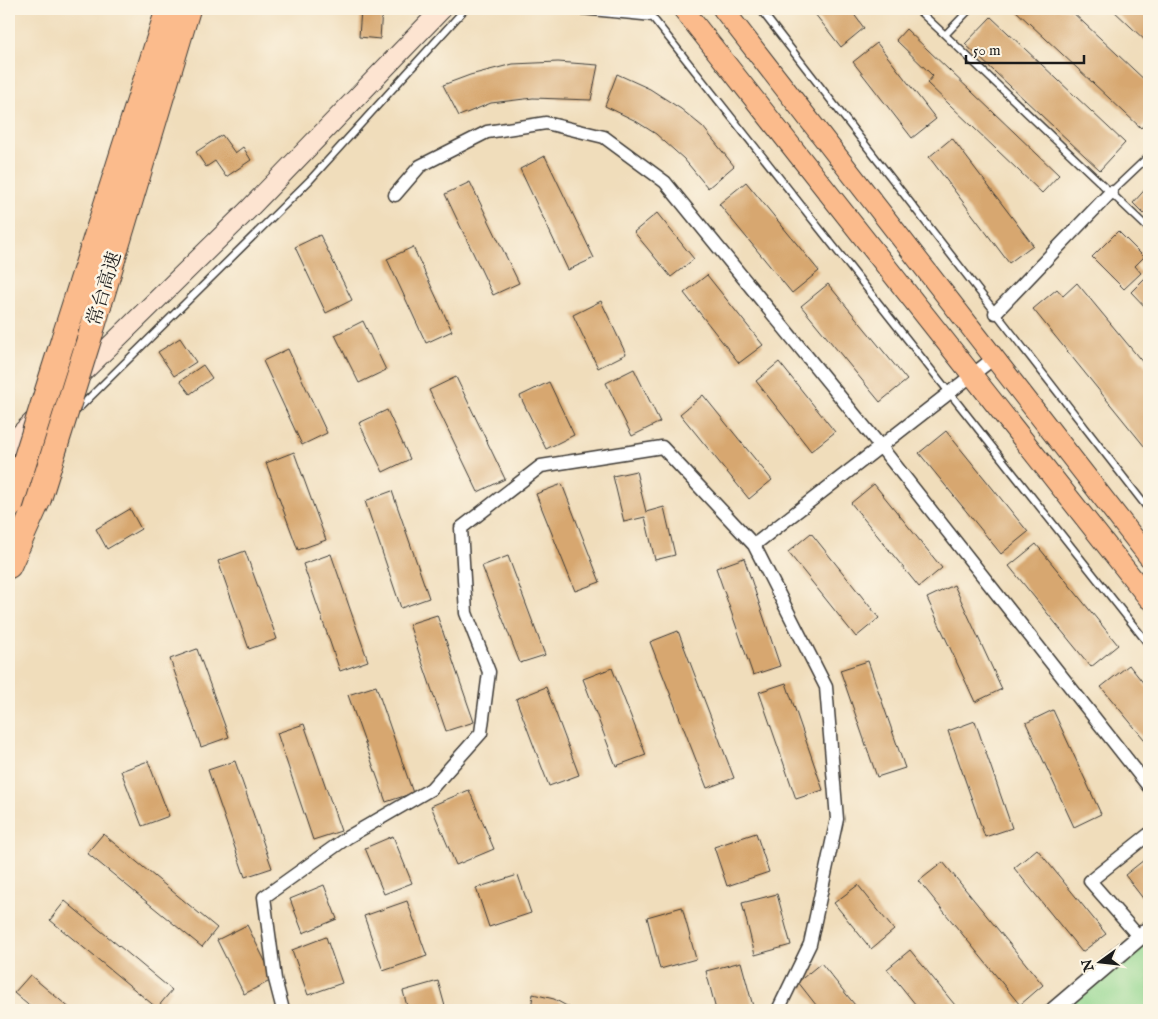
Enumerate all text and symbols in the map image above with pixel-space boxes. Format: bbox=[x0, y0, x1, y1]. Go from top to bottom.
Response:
scale bar bbox=[966, 32, 1083, 64]
text: 50 m bbox=[973, 41, 1001, 60]
street label: 常台高速 bbox=[82, 249, 128, 329]
north arrow bbox=[1076, 936, 1126, 986]
text: N bbox=[1078, 957, 1099, 974]

